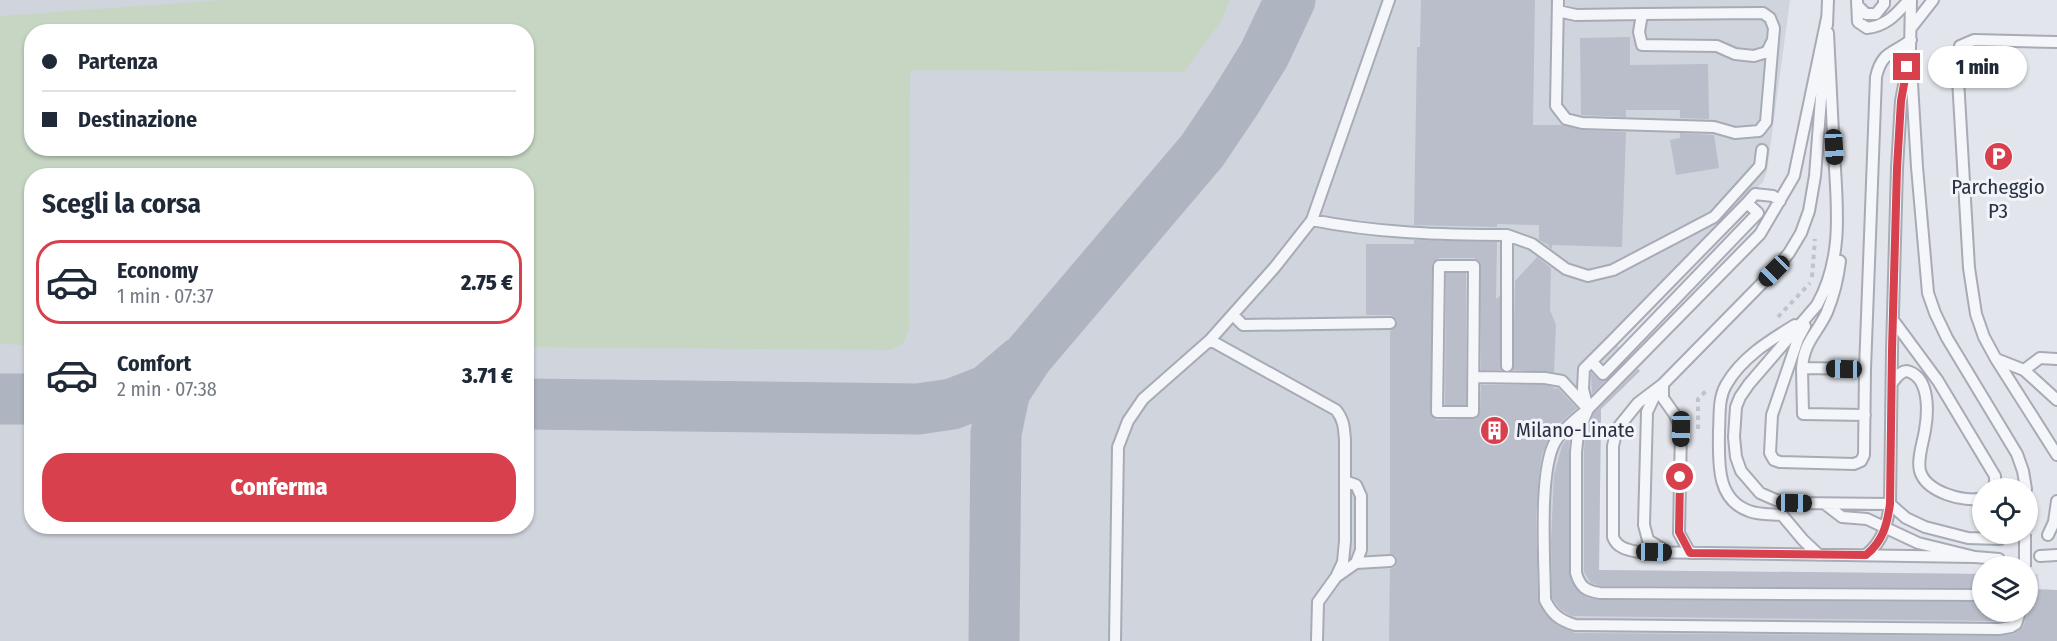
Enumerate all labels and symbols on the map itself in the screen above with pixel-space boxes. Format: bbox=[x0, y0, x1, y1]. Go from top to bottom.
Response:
callout: 1 min bbox=[1928, 46, 2027, 88]
route end bbox=[1893, 53, 1920, 80]
car bbox=[1824, 129, 1844, 165]
parking icon: Parcheggio P3 bbox=[1982, 140, 2014, 172]
place label: Parcheggio P3 bbox=[1951, 174, 2045, 224]
car bbox=[1755, 252, 1793, 290]
car bbox=[1826, 360, 1862, 378]
car bbox=[1672, 411, 1690, 447]
building icon: Milano-Linate bbox=[1479, 414, 1511, 446]
place label: Milano-Linate bbox=[1516, 417, 1635, 443]
route start bbox=[1666, 463, 1693, 490]
car bbox=[1776, 494, 1812, 512]
car bbox=[1636, 543, 1672, 561]

